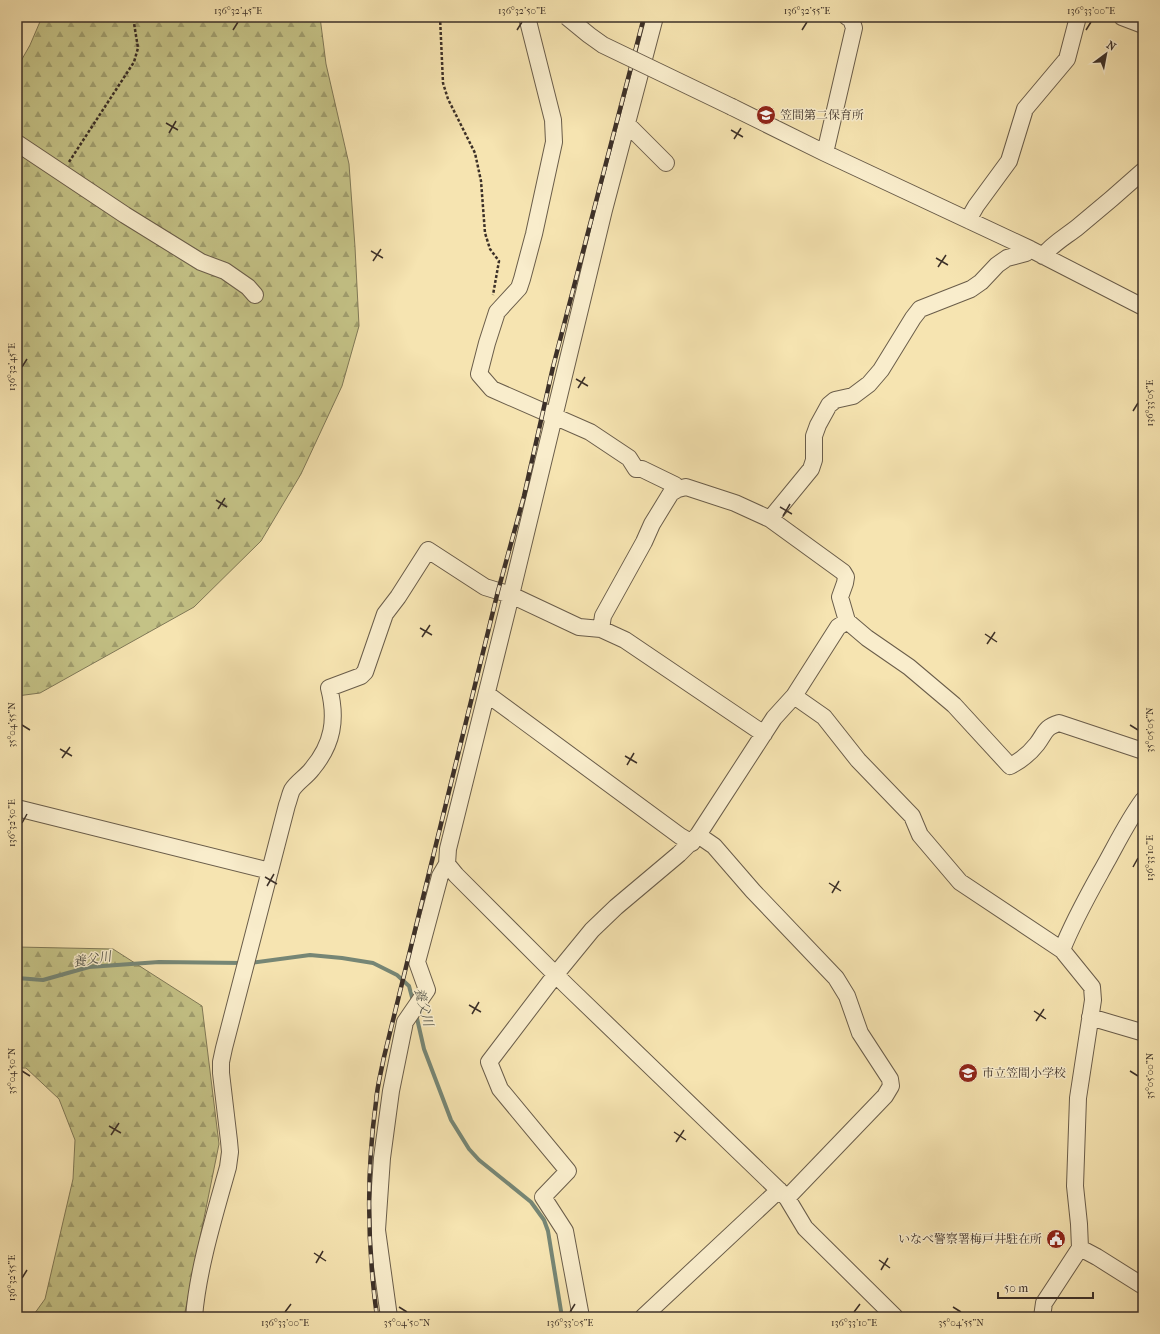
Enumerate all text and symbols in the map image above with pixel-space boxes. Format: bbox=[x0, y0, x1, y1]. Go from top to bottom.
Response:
text: 136°32'45"E bbox=[214, 5, 262, 17]
text: 136°32'50"E bbox=[498, 5, 546, 17]
text: 136°32'55"E bbox=[784, 5, 830, 17]
text: 136°33'00"E bbox=[1067, 5, 1115, 17]
north arrow bbox=[1086, 34, 1126, 74]
text: N bbox=[1104, 38, 1119, 54]
school or university icon: 笠間第二保育所 bbox=[755, 104, 777, 126]
place label: 笠間第二保育所 bbox=[780, 108, 864, 122]
text: 136°32'45"E bbox=[6, 343, 18, 391]
text: 136°33'05"E bbox=[1144, 380, 1156, 426]
text: 35°04'55"N bbox=[6, 702, 18, 748]
text: 35°05'05"N bbox=[1144, 707, 1156, 753]
text: 136°32'50"E bbox=[6, 799, 18, 847]
text: 136°33'10"E bbox=[1144, 835, 1156, 881]
water label: 養父川 bbox=[72, 948, 114, 969]
water label: 養父川 bbox=[412, 986, 437, 1030]
text: 35°04'50"N bbox=[6, 1047, 18, 1094]
text: 35°05'00"N bbox=[1144, 1052, 1156, 1099]
school or university icon: 市立笠間小学校 bbox=[957, 1062, 979, 1084]
place label: 市立笠間小学校 bbox=[982, 1066, 1066, 1080]
public building icon: いなべ警察署梅戸井駐在所 bbox=[1045, 1228, 1067, 1250]
place label: いなべ警察署梅戸井駐在所 bbox=[898, 1232, 1042, 1246]
text: 136°32'55"E bbox=[6, 1255, 18, 1301]
scale bar bbox=[998, 1274, 1093, 1300]
text: 50 m bbox=[1004, 1281, 1028, 1295]
text: 136°33'00"E bbox=[261, 1317, 309, 1329]
text: 35°04'50"N bbox=[384, 1317, 431, 1329]
text: 136°33'05"E bbox=[547, 1317, 593, 1329]
text: 136°33'10"E bbox=[831, 1317, 877, 1329]
text: 35°04'55"N bbox=[938, 1317, 984, 1329]

